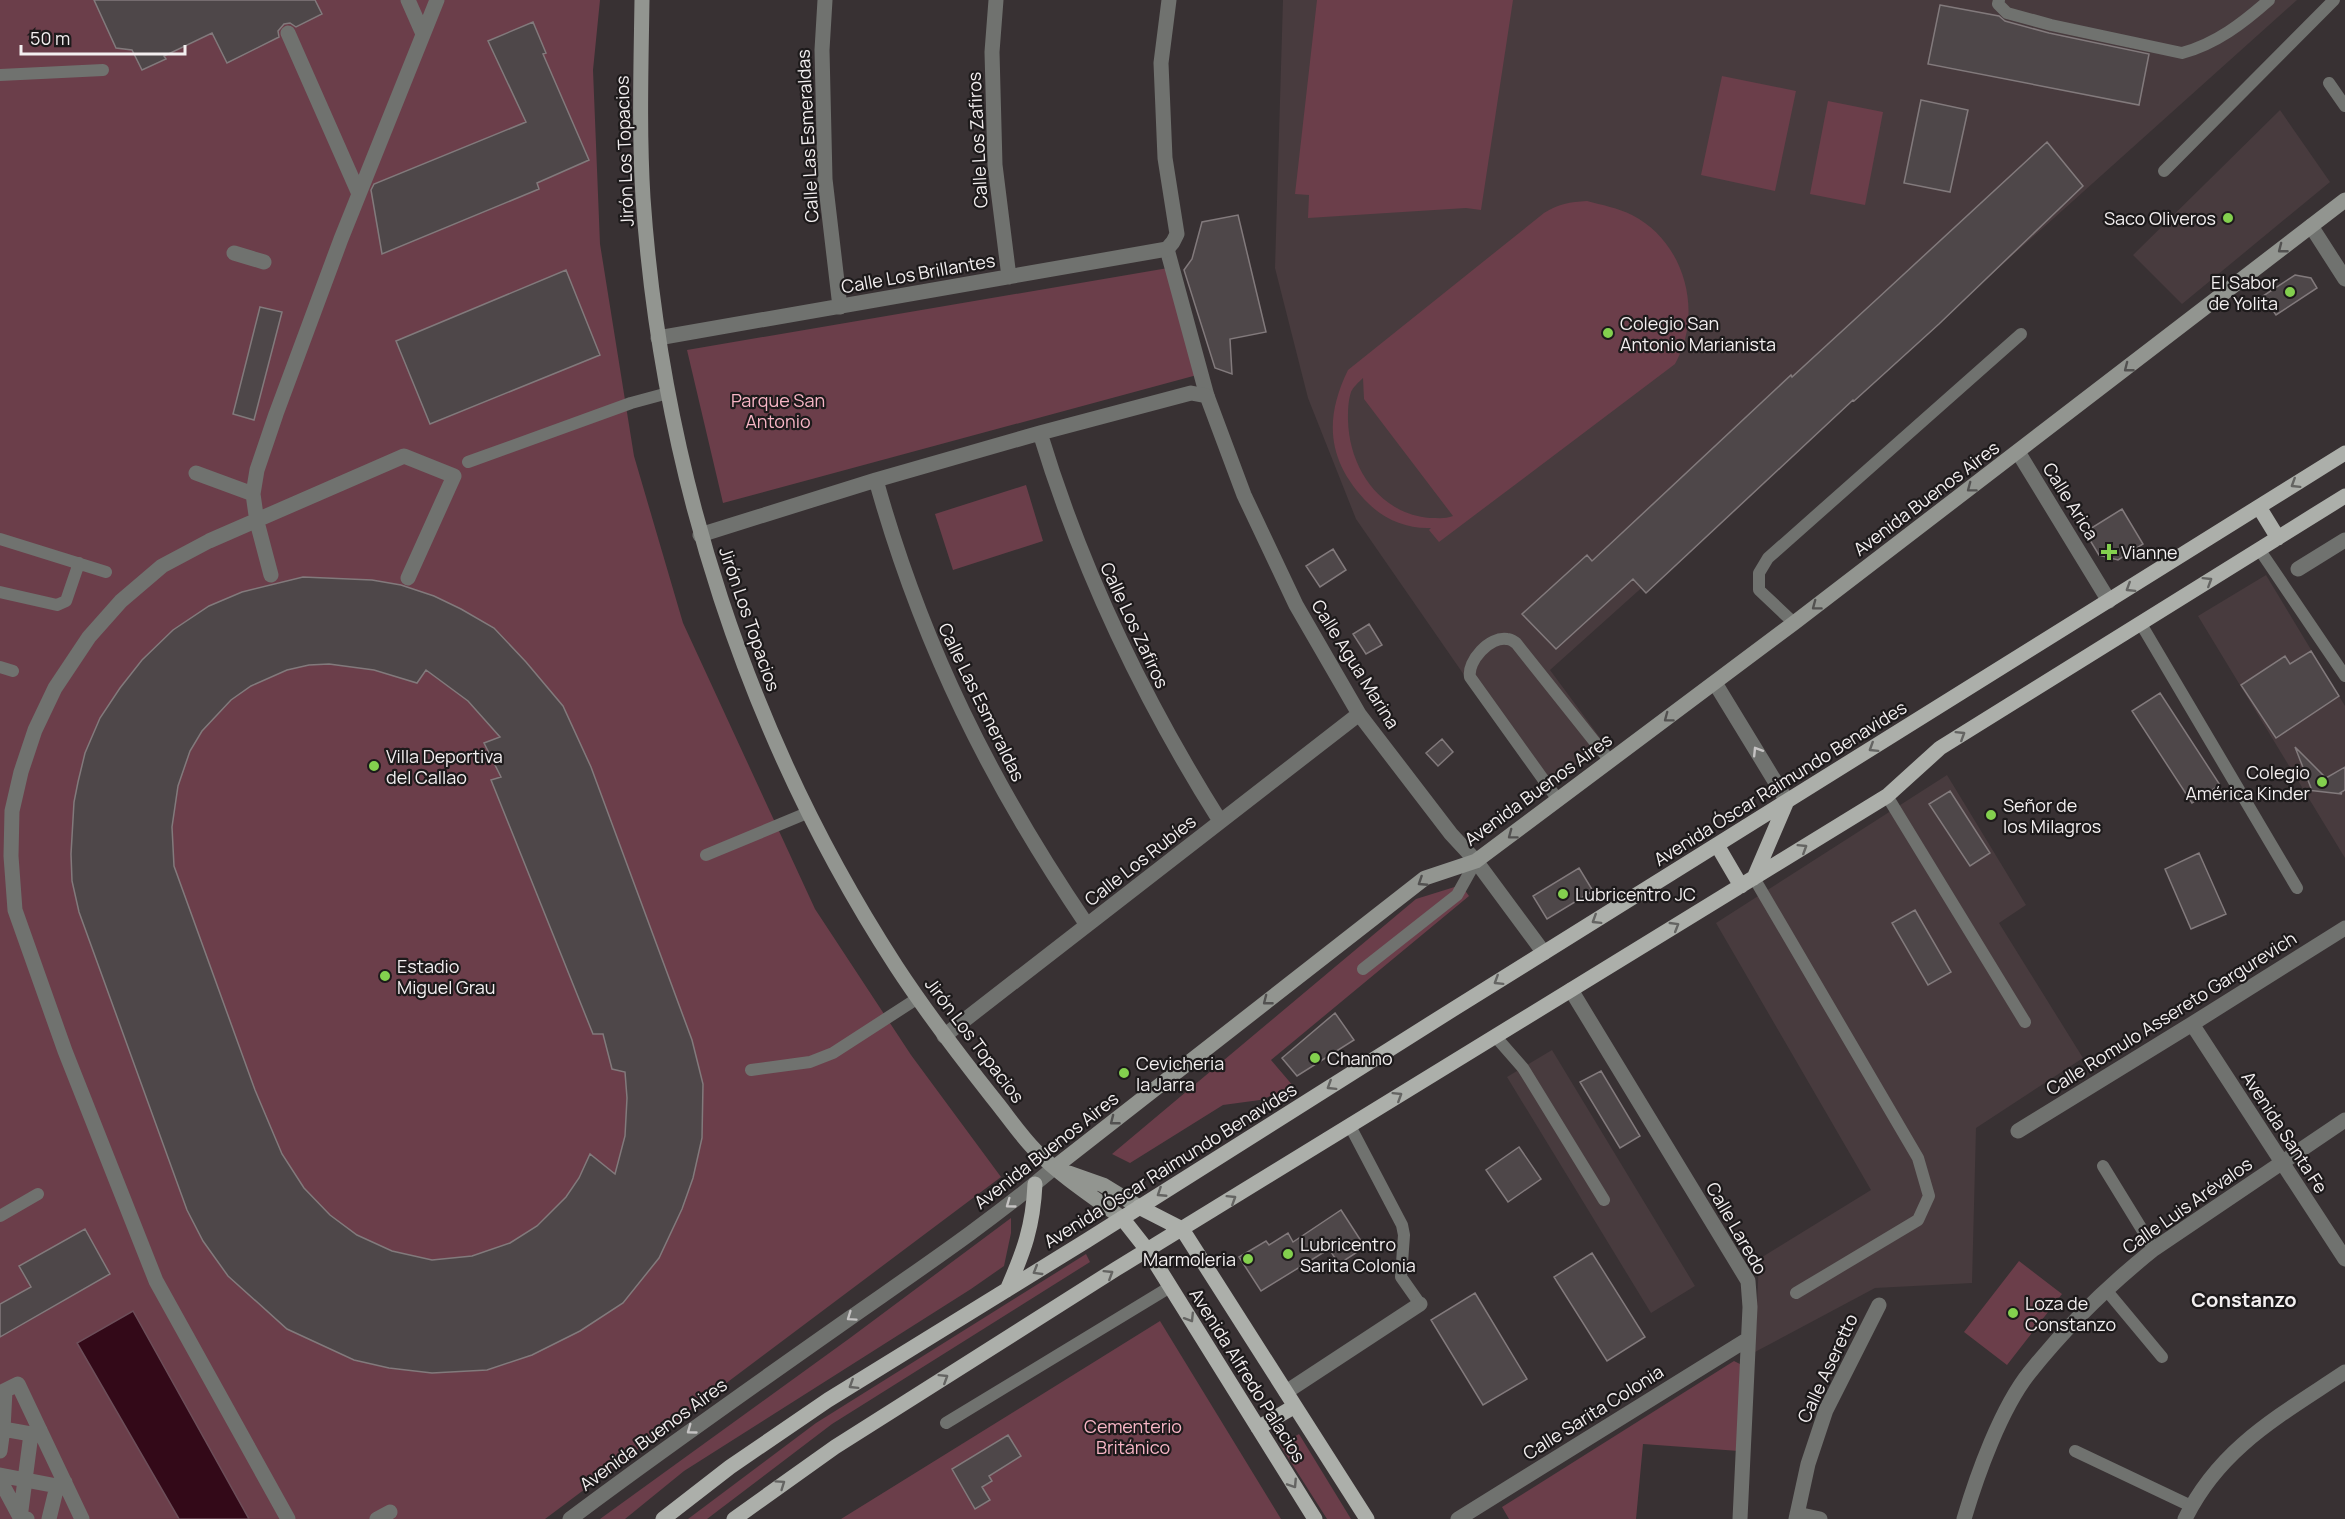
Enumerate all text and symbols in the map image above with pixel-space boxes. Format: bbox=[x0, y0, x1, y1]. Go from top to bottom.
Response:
scale bar bbox=[21, 18, 184, 56]
text: 50 m bbox=[30, 26, 70, 50]
street label: Calle Las Esmeraldas bbox=[790, 49, 824, 223]
street label: Calle Los Zafiros bbox=[961, 71, 993, 209]
street label: Jirón Los Topacios bbox=[609, 75, 639, 227]
place label: Saco Oliveros bbox=[2104, 206, 2216, 230]
marker: Saco Oliveros bbox=[2221, 211, 2235, 225]
one-way arrow bbox=[2278, 241, 2289, 252]
street label: Calle Los Brillantes bbox=[839, 248, 997, 298]
place label: El Sabor de Yolita bbox=[2208, 270, 2279, 315]
marker: El Sabor de Yolita bbox=[2283, 285, 2297, 299]
place label: Colegio San Antonio Marianista bbox=[1620, 311, 1776, 356]
marker: Colegio San Antonio Marianista bbox=[1601, 326, 1615, 340]
one-way arrow bbox=[2123, 360, 2134, 371]
park label: Parque San Antonio bbox=[731, 388, 825, 433]
street label: Avenida Buenos Aires bbox=[1848, 435, 2004, 561]
street label: Calle Arica bbox=[2038, 458, 2104, 544]
one-way arrow bbox=[2291, 476, 2302, 487]
one-way arrow bbox=[1967, 481, 1978, 492]
place label: Vianne bbox=[2121, 540, 2178, 564]
street label: Jirón Los Topacios bbox=[714, 544, 786, 694]
marker: Vianne bbox=[2102, 545, 2116, 559]
street label: Calle Los Zafiros bbox=[1095, 558, 1175, 692]
one-way arrow bbox=[2202, 577, 2212, 589]
one-way arrow bbox=[2126, 580, 2136, 592]
street label: Calle Agua Marina bbox=[1307, 595, 1405, 733]
one-way arrow bbox=[1812, 599, 1823, 610]
street label: Calle Las Esmeraldas bbox=[933, 619, 1031, 785]
street label: Avenida Óscar Raimundo Benavides bbox=[1649, 695, 1911, 871]
one-way arrow bbox=[1663, 711, 1674, 722]
street label: Avenida Buenos Aires bbox=[1459, 727, 1617, 851]
one-way arrow bbox=[1955, 730, 1965, 742]
one-way arrow bbox=[1869, 741, 1879, 753]
place label: Villa Deportiva del Callao bbox=[386, 744, 503, 789]
one-way arrow bbox=[1752, 747, 1764, 757]
marker: Villa Deportiva del Callao bbox=[367, 759, 381, 773]
place label: Colegio América Kinder bbox=[2185, 760, 2311, 805]
marker: Colegio América Kinder bbox=[2315, 775, 2329, 789]
place label: Señor de los Milagros bbox=[2003, 793, 2101, 838]
marker: Señor de los Milagros bbox=[1984, 808, 1998, 822]
street label: Calle Los Rubíes bbox=[1079, 809, 1201, 911]
one-way arrow bbox=[1507, 827, 1518, 838]
one-way arrow bbox=[1797, 844, 1808, 855]
one-way arrow bbox=[1418, 875, 1428, 887]
place label: Lubricentro JC bbox=[1575, 882, 1696, 906]
marker: Lubricentro JC bbox=[1556, 887, 1570, 901]
one-way arrow bbox=[1592, 913, 1602, 925]
one-way arrow bbox=[1669, 922, 1679, 934]
street label: Calle Romulo Assereto Gargurevich bbox=[2041, 926, 2301, 1100]
place label: Estadio Miguel Grau bbox=[397, 954, 496, 999]
marker: Estadio Miguel Grau bbox=[378, 969, 392, 983]
street label: Jirón Los Topacios bbox=[920, 972, 1030, 1108]
one-way arrow bbox=[1494, 974, 1504, 986]
one-way arrow bbox=[1263, 994, 1274, 1005]
place label: Channo bbox=[1327, 1046, 1393, 1070]
place label: Cevicheria la Jarra bbox=[1136, 1051, 1224, 1096]
marker: Channo bbox=[1308, 1051, 1322, 1065]
marker: Cevicheria la Jarra bbox=[1117, 1066, 1131, 1080]
street label: Avenida Santa Fe bbox=[2237, 1066, 2333, 1198]
street label: Avenida Óscar Raimundo Benavides bbox=[1039, 1077, 1301, 1253]
one-way arrow bbox=[1327, 1079, 1338, 1090]
street label: Avenida Buenos Aires bbox=[969, 1086, 1123, 1214]
one-way arrow bbox=[1392, 1093, 1403, 1104]
one-way arrow bbox=[1110, 1114, 1121, 1125]
street label: Calle Luis Arévalos bbox=[2117, 1151, 2257, 1259]
street label: Calle Laredo bbox=[1701, 1178, 1773, 1278]
one-way arrow bbox=[1156, 1186, 1167, 1197]
one-way arrow bbox=[1226, 1194, 1236, 1206]
one-way arrow bbox=[1005, 1197, 1016, 1208]
place label: Lubricentro Sarita Colonia bbox=[1300, 1232, 1416, 1277]
place label: Marmoleria bbox=[1143, 1247, 1236, 1271]
marker: Lubricentro Sarita Colonia bbox=[1281, 1247, 1295, 1261]
marker: Marmoleria bbox=[1241, 1252, 1255, 1266]
one-way arrow bbox=[1033, 1264, 1043, 1276]
one-way arrow bbox=[1103, 1269, 1113, 1281]
street label: Avenida Alfredo Palacios bbox=[1185, 1283, 1311, 1467]
district label: Constanzo bbox=[2191, 1286, 2297, 1313]
place label: Loza de Constanzo bbox=[2025, 1291, 2116, 1336]
marker: Loza de Constanzo bbox=[2006, 1306, 2020, 1320]
one-way arrow bbox=[846, 1310, 857, 1321]
street label: Calle Aseretto bbox=[1791, 1310, 1863, 1426]
one-way arrow bbox=[1182, 1312, 1194, 1322]
street label: Calle Sarita Colonia bbox=[1518, 1359, 1668, 1465]
street label: Avenida Buenos Aires bbox=[574, 1372, 732, 1496]
one-way arrow bbox=[937, 1374, 948, 1385]
one-way arrow bbox=[849, 1377, 859, 1389]
park label: Cementerio Británico bbox=[1084, 1414, 1182, 1459]
one-way arrow bbox=[687, 1423, 698, 1434]
one-way arrow bbox=[1286, 1477, 1297, 1488]
one-way arrow bbox=[774, 1480, 785, 1491]

